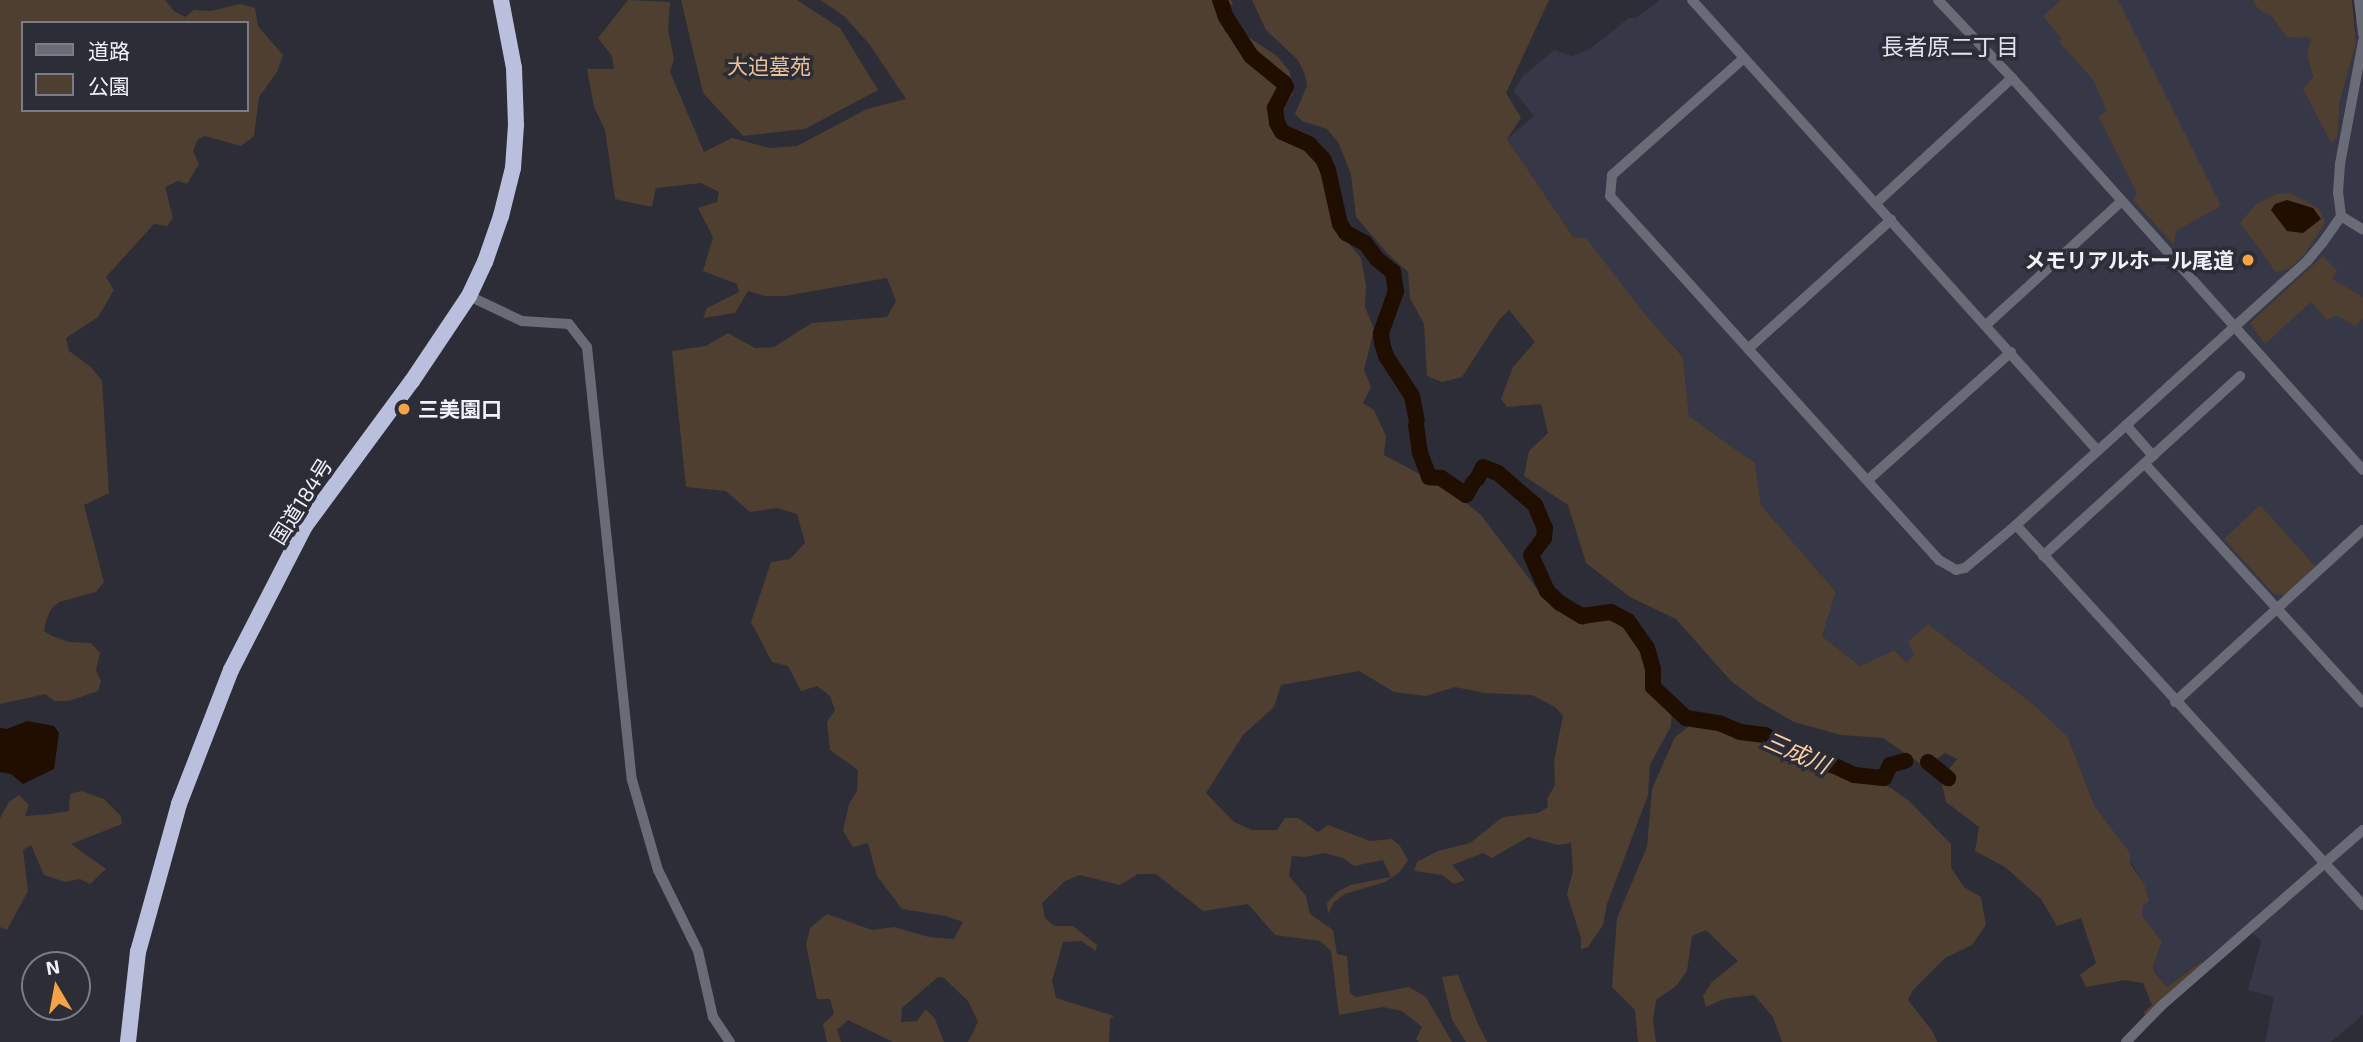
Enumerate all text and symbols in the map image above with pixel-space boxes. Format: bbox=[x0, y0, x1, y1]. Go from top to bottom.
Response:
legend bbox=[21, 21, 248, 112]
district label: 長者原二丁目 bbox=[1881, 32, 2019, 60]
text: 道路 bbox=[88, 38, 130, 63]
park label: 大迫墓苑 bbox=[727, 53, 811, 79]
text: 公園 bbox=[88, 73, 130, 98]
place label: メモリアルホール尾道 bbox=[2024, 247, 2234, 273]
marker: メモリアルホール尾道 bbox=[2240, 252, 2256, 268]
place label: 三美園口 bbox=[418, 396, 502, 422]
marker: 三美園口 bbox=[396, 401, 412, 417]
street label: 国道184号 bbox=[265, 453, 337, 549]
water label: 三成川 bbox=[1760, 725, 1834, 779]
north arrow bbox=[21, 951, 91, 1021]
text: N bbox=[44, 954, 61, 979]

